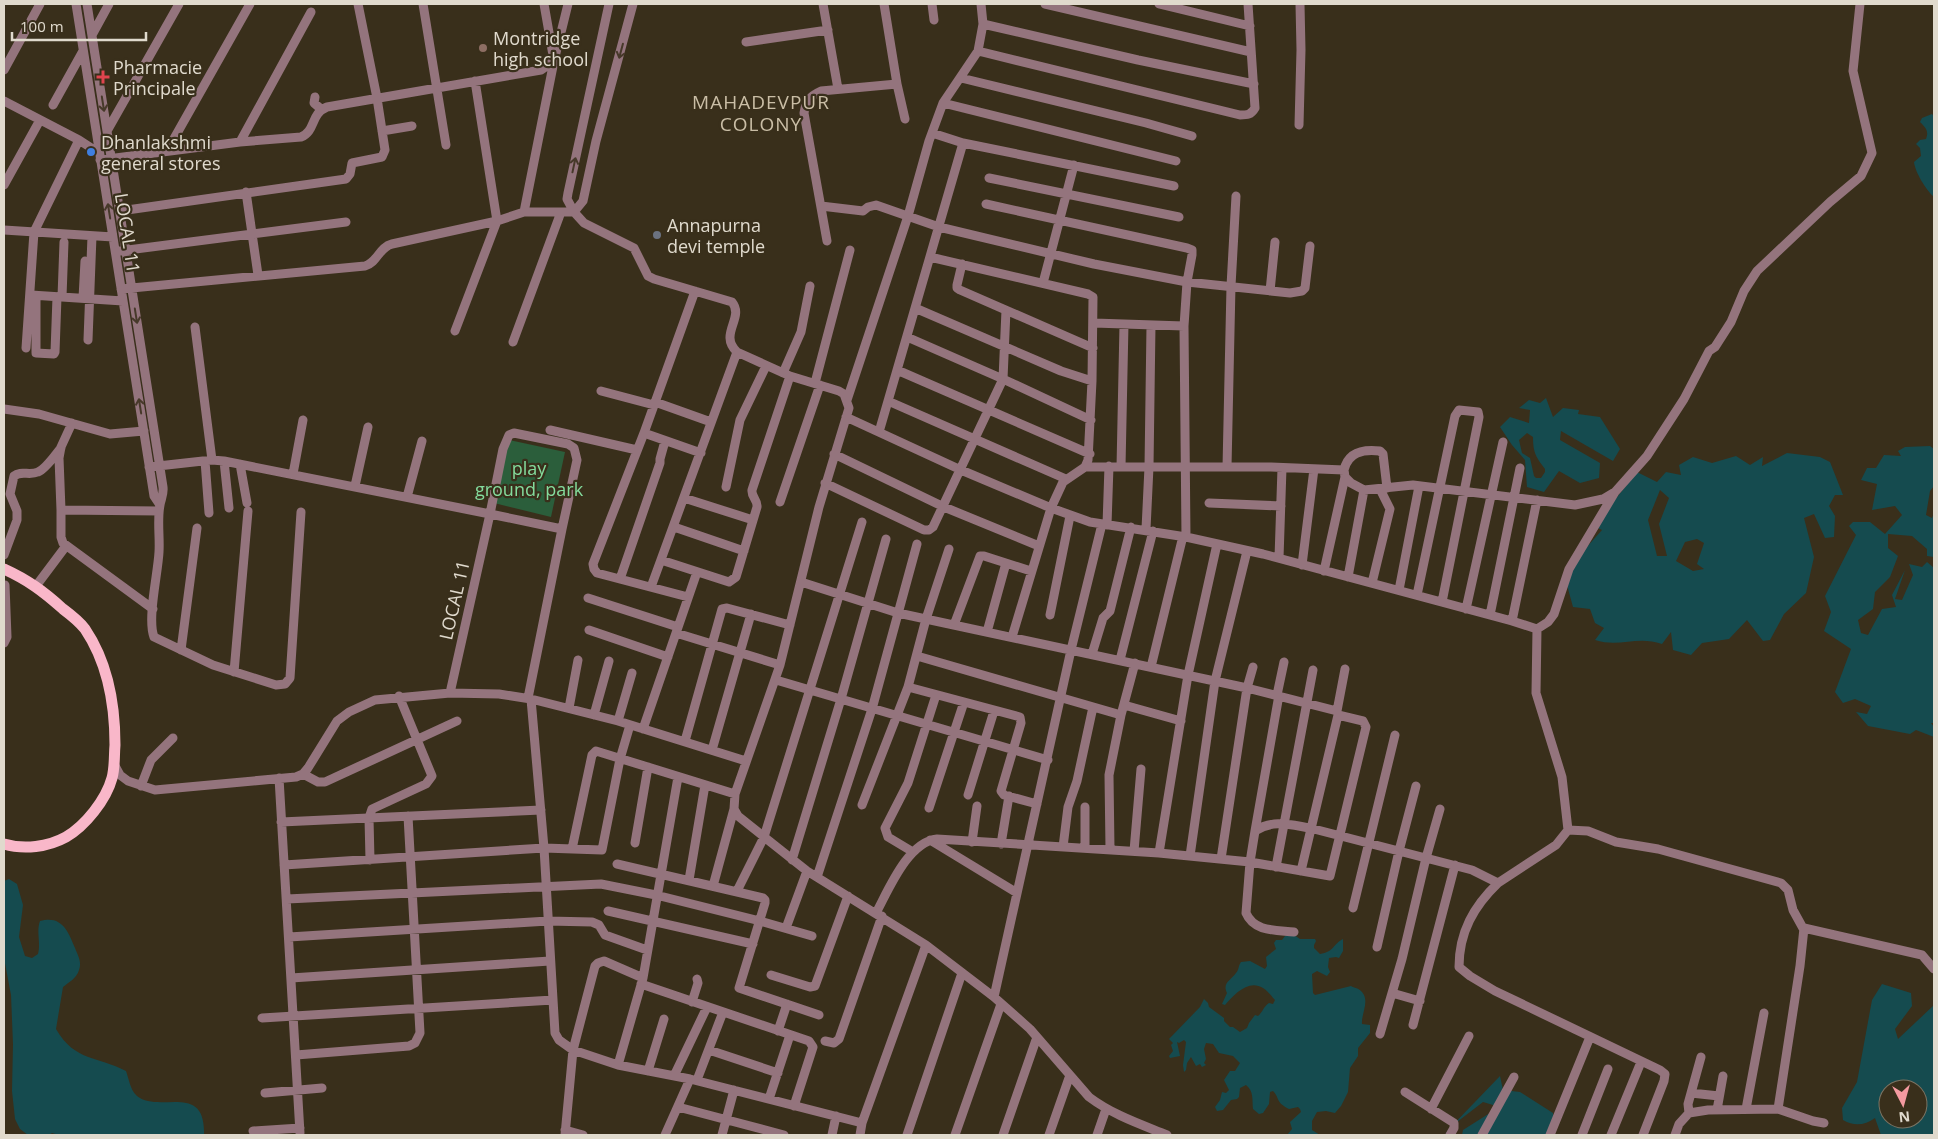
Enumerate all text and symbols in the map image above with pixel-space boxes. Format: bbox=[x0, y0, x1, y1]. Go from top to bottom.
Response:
scale bar bbox=[12, 10, 146, 42]
text: 100 m bbox=[20, 16, 64, 36]
place label: Montridge high school bbox=[493, 26, 589, 71]
marker: Montridge high school bbox=[477, 42, 489, 54]
one-way arrow bbox=[615, 42, 625, 58]
place label: Pharmacie Principale bbox=[113, 55, 202, 100]
marker: Pharmacie Principale bbox=[97, 71, 109, 83]
district label: MAHADEVPUR COLONY bbox=[692, 89, 830, 137]
one-way arrow bbox=[98, 95, 108, 111]
place label: Dhanlakshmi general stores bbox=[101, 130, 220, 175]
marker: Dhanlakshmi general stores bbox=[85, 146, 97, 158]
one-way arrow bbox=[569, 158, 579, 174]
street label: LOCAL 11 bbox=[110, 191, 146, 275]
one-way arrow bbox=[103, 204, 113, 220]
place label: Annapurna devi temple bbox=[667, 213, 765, 258]
marker: Annapurna devi temple bbox=[651, 229, 663, 241]
one-way arrow bbox=[132, 308, 142, 324]
one-way arrow bbox=[134, 399, 144, 415]
park label: play ground, park bbox=[475, 456, 584, 501]
street label: LOCAL 11 bbox=[433, 558, 475, 642]
north arrow bbox=[1878, 1079, 1928, 1129]
text: N bbox=[1898, 1107, 1911, 1127]

